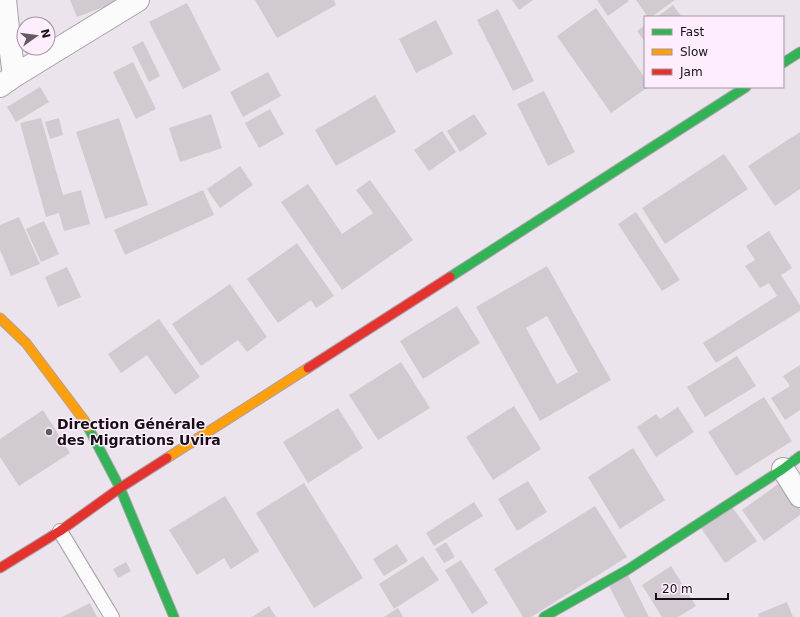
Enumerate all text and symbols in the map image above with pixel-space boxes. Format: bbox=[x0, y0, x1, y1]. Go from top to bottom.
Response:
north arrow bbox=[16, 16, 56, 56]
legend bbox=[644, 16, 784, 88]
text: Fast bbox=[680, 25, 704, 39]
text: N bbox=[38, 28, 53, 40]
text: Slow bbox=[680, 45, 708, 59]
text: Jam bbox=[679, 65, 703, 79]
place label: Direction Générale des Migrations Uvira bbox=[57, 416, 221, 448]
marker: Direction Générale des Migrations Uvira bbox=[44, 427, 54, 437]
scale bar bbox=[656, 575, 728, 601]
text: 20 m bbox=[662, 582, 693, 596]

